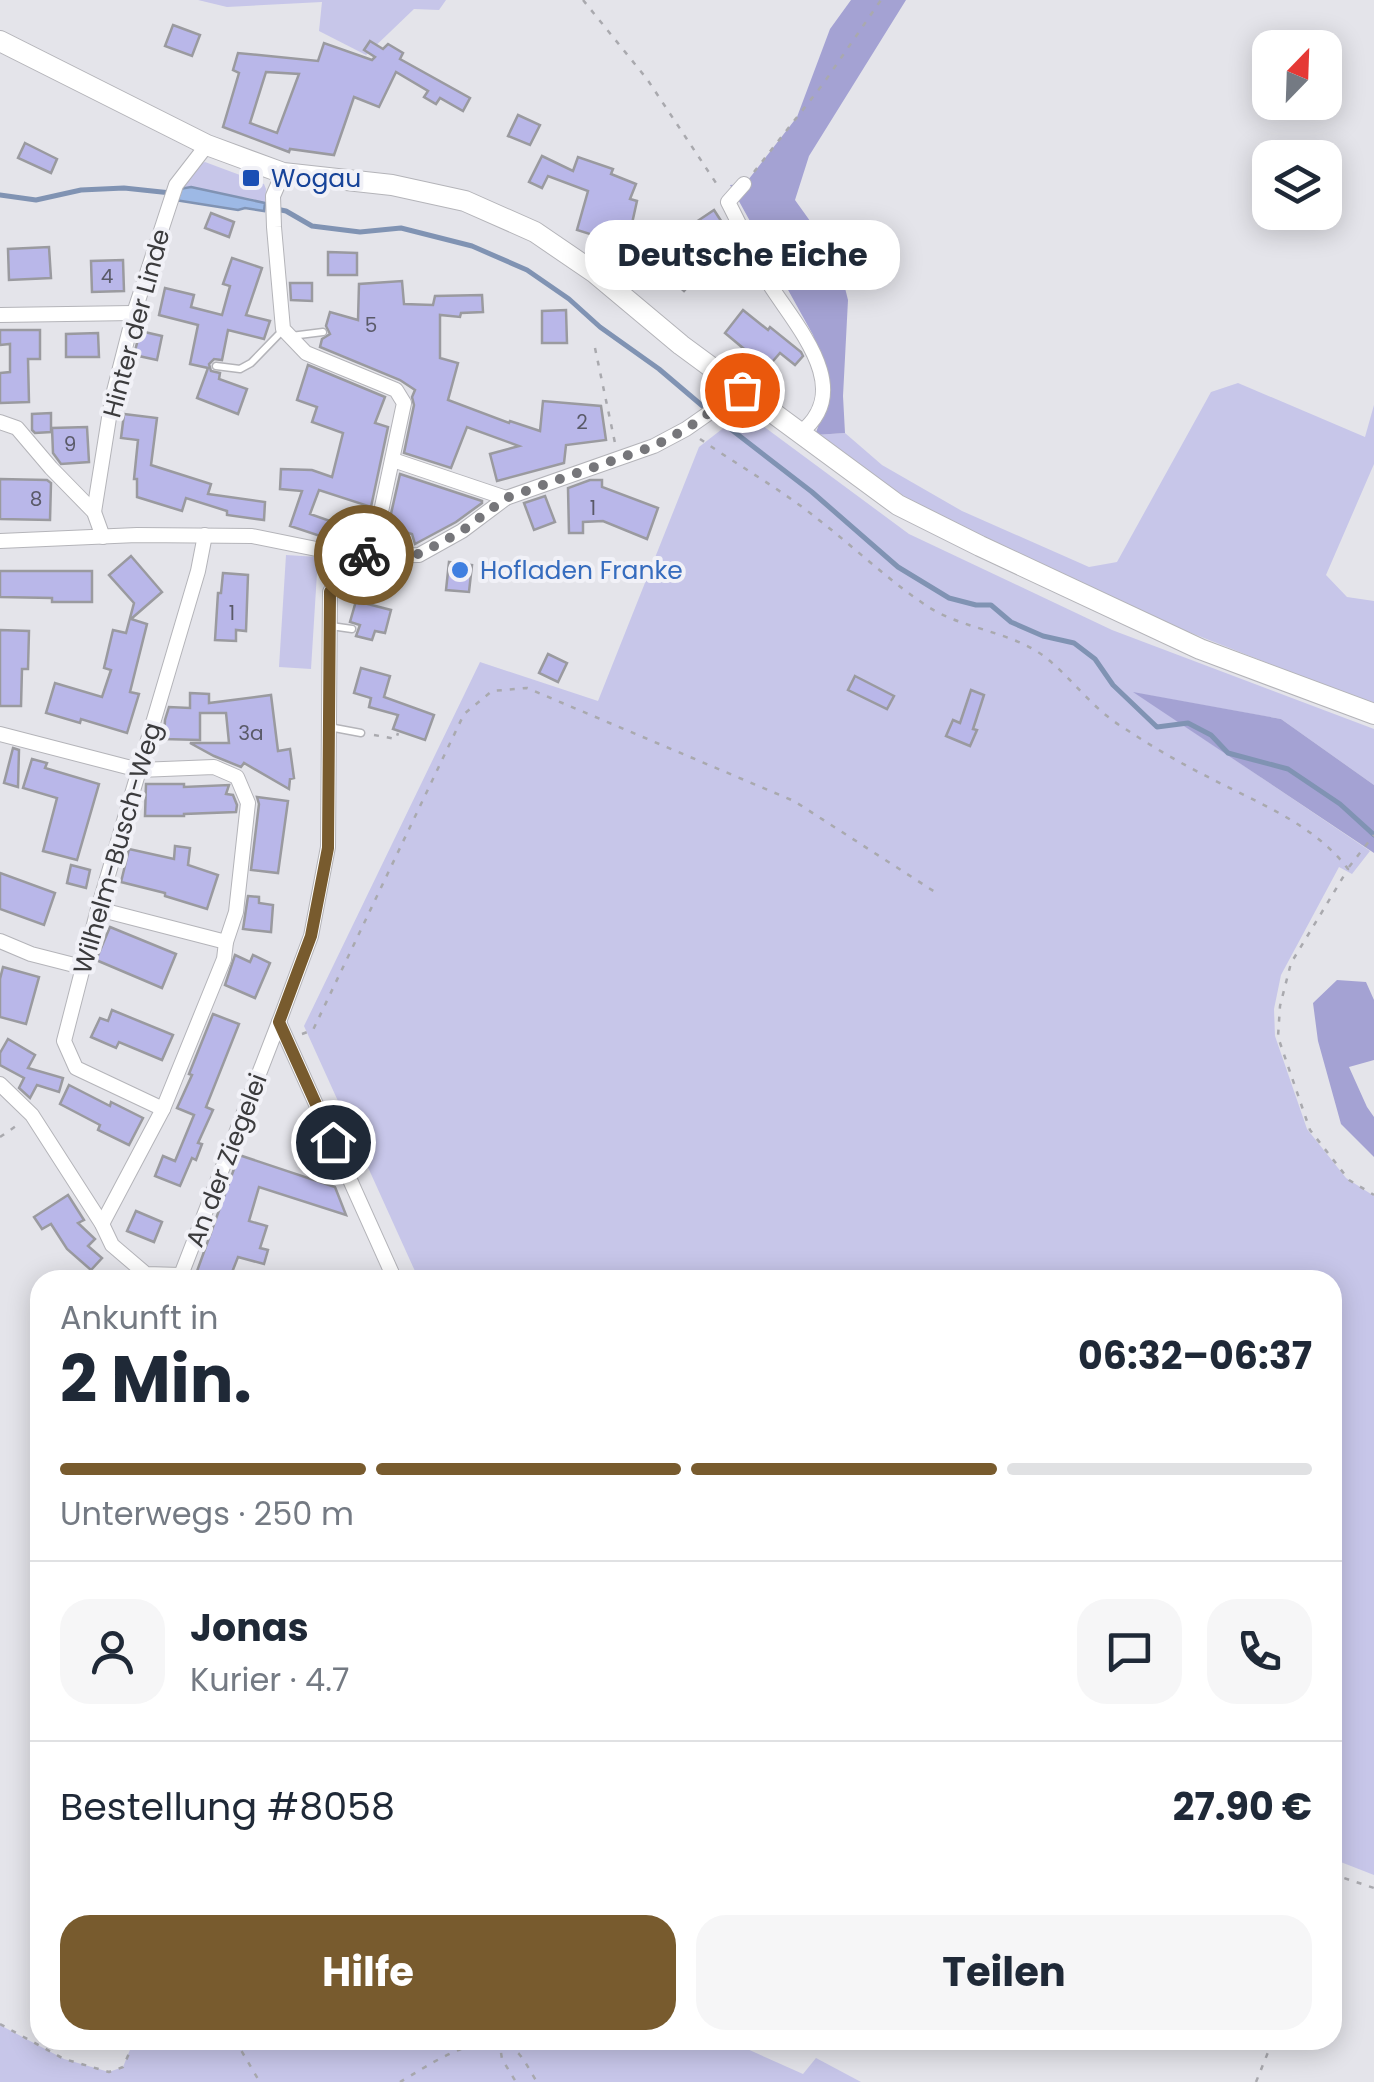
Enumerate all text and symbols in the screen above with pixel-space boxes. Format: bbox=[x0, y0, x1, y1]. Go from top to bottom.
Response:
north arrow bbox=[1252, 30, 1342, 120]
map controls bbox=[1252, 30, 1342, 230]
button: layers bbox=[1252, 140, 1342, 230]
place label: Wogau bbox=[271, 161, 361, 196]
marker: Wogau bbox=[240, 167, 262, 189]
callout: Deutsche Eiche bbox=[584, 220, 900, 290]
street label: Hinter der Linde bbox=[94, 225, 178, 421]
text: Deutsche Eiche bbox=[617, 232, 868, 277]
house number: 4 bbox=[101, 262, 113, 290]
house number: 5 bbox=[365, 311, 377, 339]
pin bbox=[700, 348, 785, 433]
icon: bag bbox=[715, 363, 770, 418]
house number: 2 bbox=[576, 408, 588, 436]
house number: 9 bbox=[64, 430, 76, 458]
house number: 8 bbox=[30, 485, 42, 513]
house number: 1 bbox=[590, 494, 596, 522]
courier bbox=[314, 505, 414, 605]
icon: bike bbox=[337, 528, 392, 583]
place label: Hofladen Franke bbox=[480, 553, 683, 588]
marker: Hofladen Franke bbox=[449, 559, 471, 581]
house number: 1 bbox=[229, 599, 235, 627]
street label: Wilhelm-Busch-Weg bbox=[65, 718, 170, 978]
house number: 3a bbox=[238, 719, 264, 747]
street label: An der Ziegelei bbox=[177, 1068, 276, 1252]
pin bbox=[291, 1100, 376, 1185]
icon: home bbox=[306, 1115, 361, 1170]
text: Ankunft in bbox=[60, 1295, 219, 1340]
text: 06:32–06:37 bbox=[1078, 1329, 1312, 1382]
text: 2 Min. bbox=[60, 1334, 252, 1425]
text: Unterwegs · 250 m bbox=[60, 1491, 354, 1536]
button: person bbox=[60, 1599, 165, 1704]
button: chat bbox=[1077, 1599, 1182, 1704]
button: phone bbox=[1207, 1599, 1312, 1704]
text: Jonas bbox=[190, 1601, 309, 1654]
text: Kurier · 4.7 bbox=[190, 1657, 349, 1702]
text: Bestellung #8058 bbox=[60, 1780, 395, 1833]
text: 27.90 € bbox=[1173, 1780, 1312, 1833]
button: Hilfe bbox=[60, 1915, 676, 2030]
button: Teilen bbox=[696, 1915, 1312, 2030]

